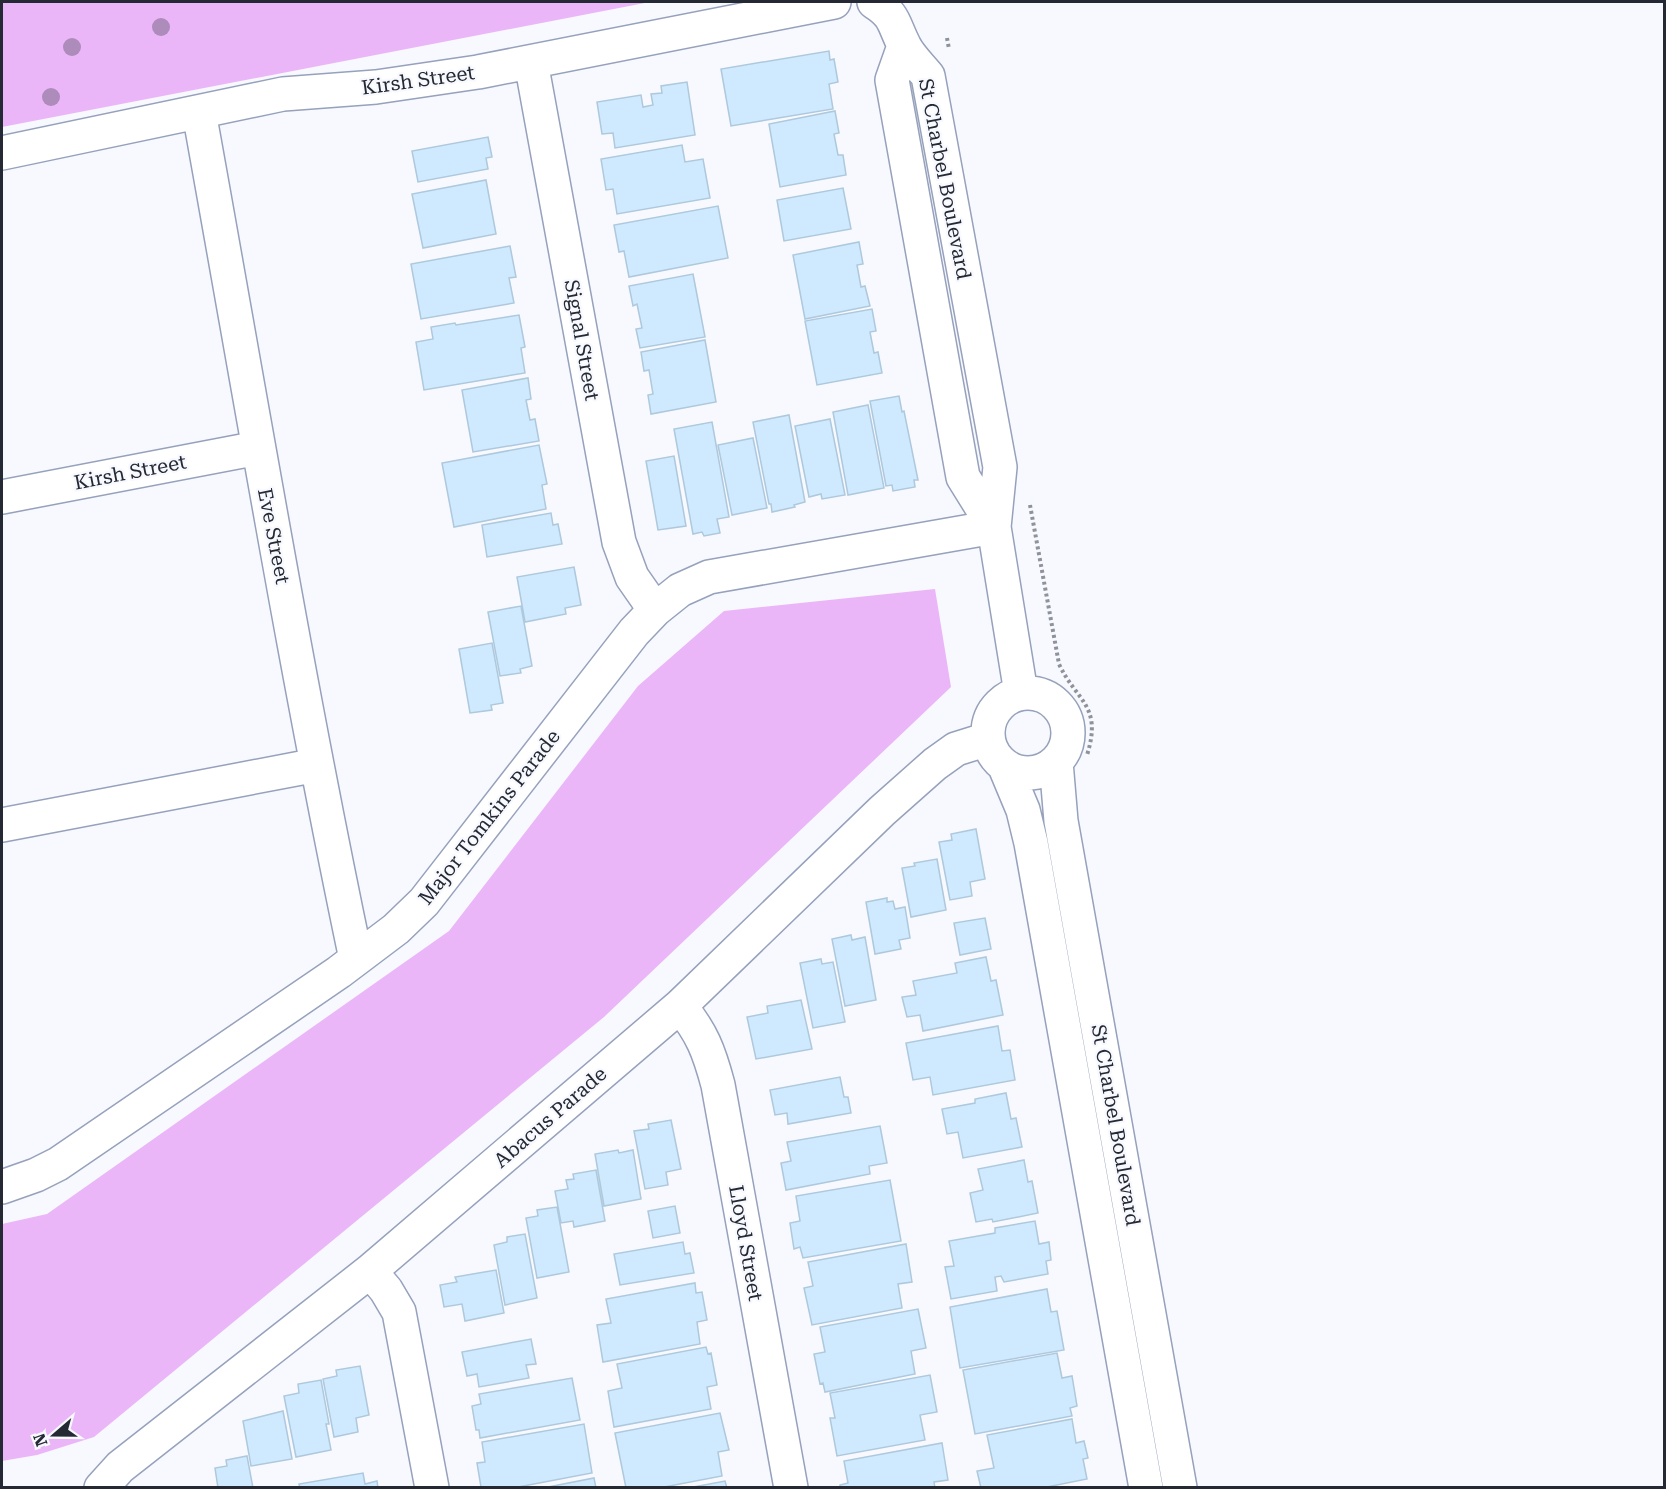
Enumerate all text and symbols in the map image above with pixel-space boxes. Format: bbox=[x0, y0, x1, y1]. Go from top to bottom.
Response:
street label: Kirsh Street bbox=[360, 60, 477, 100]
street label: St Charbel Boulevard bbox=[914, 76, 976, 282]
street label: Signal Street bbox=[560, 278, 605, 403]
street label: Kirsh Street bbox=[72, 449, 189, 495]
street label: Eve Street bbox=[253, 486, 295, 587]
street label: Major Tomkins Parade bbox=[413, 725, 565, 909]
street label: St Charbel Boulevard bbox=[1086, 1022, 1146, 1228]
street label: Abacus Parade bbox=[489, 1062, 611, 1172]
street label: Lloyd Street bbox=[724, 1183, 768, 1303]
north arrow bbox=[24, 1405, 84, 1465]
text: N bbox=[29, 1431, 51, 1449]

